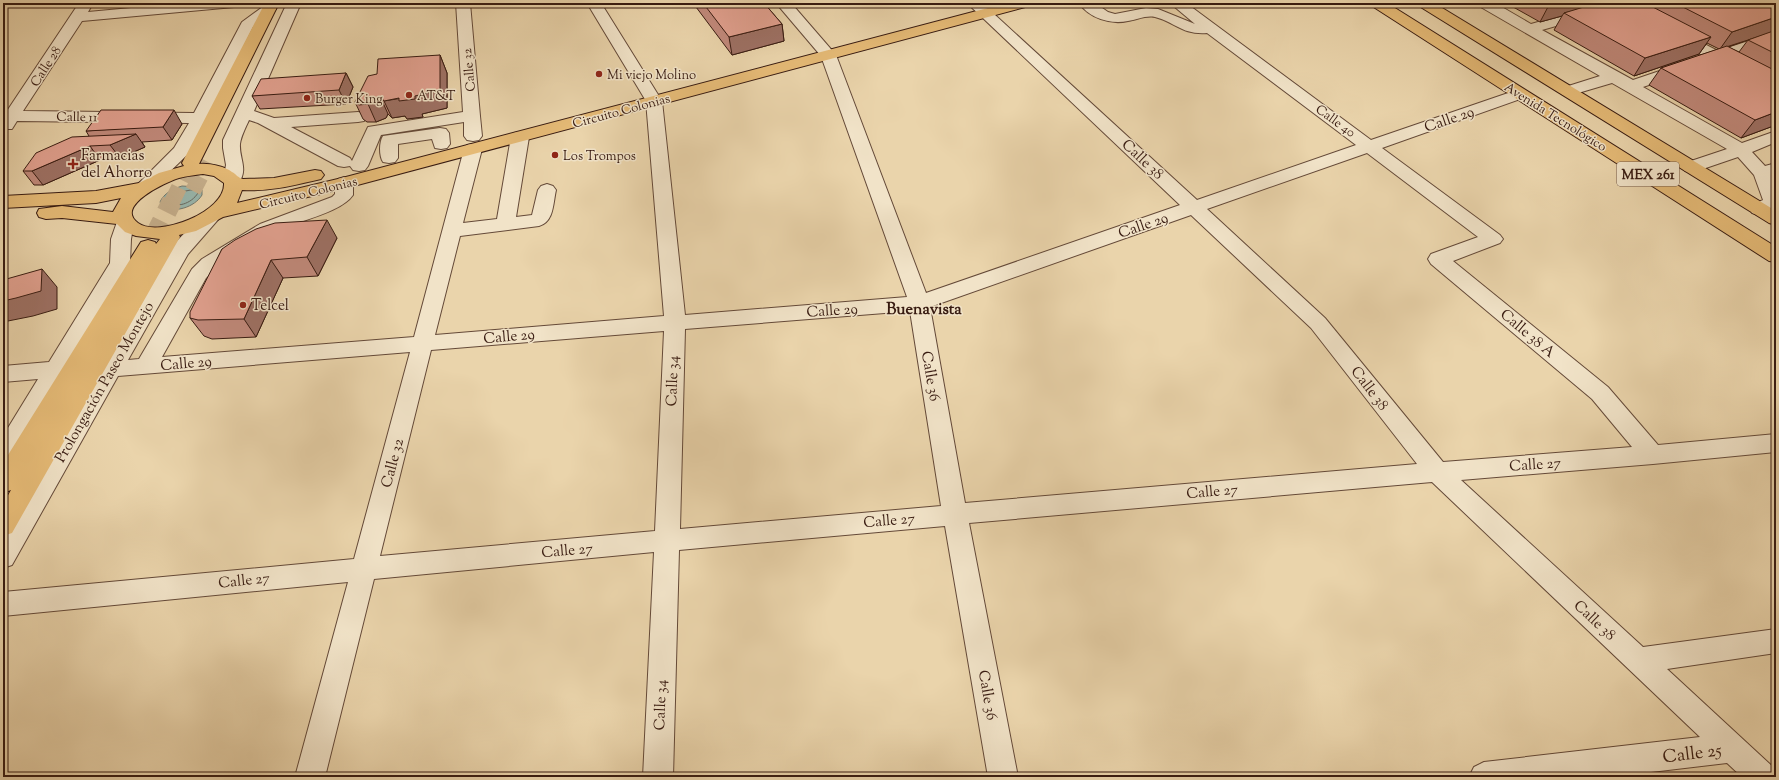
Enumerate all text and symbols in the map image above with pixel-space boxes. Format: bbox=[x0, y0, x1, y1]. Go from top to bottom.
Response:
street label: Calle 28 bbox=[27, 43, 66, 91]
street label: Calle 32 bbox=[459, 47, 481, 92]
place label: Mi viejo Molino bbox=[607, 67, 696, 85]
marker: Mi viejo Molino bbox=[594, 69, 604, 79]
street label: Avenida Tecnológico bbox=[1500, 79, 1610, 157]
place label: AT&T bbox=[417, 88, 455, 106]
marker: AT&T bbox=[404, 90, 414, 100]
street label: Circuito Colonias bbox=[571, 90, 672, 134]
place label: Burger King bbox=[315, 91, 383, 109]
marker: Burger King bbox=[302, 93, 312, 103]
street label: Calle 40 bbox=[1311, 101, 1359, 142]
street label: Calle 29 bbox=[1422, 102, 1477, 139]
street label: Calle 11 bbox=[56, 109, 98, 127]
street label: Calle 38 bbox=[1116, 135, 1168, 185]
place label: Farmacias del Ahorro bbox=[81, 146, 152, 184]
place label: Los Trompos bbox=[563, 148, 636, 166]
marker: Los Trompos bbox=[550, 150, 560, 160]
marker: Farmacias del Ahorro bbox=[68, 159, 78, 169]
road number: MEX 261 bbox=[1617, 162, 1679, 186]
street label: Circuito Colonias bbox=[258, 173, 359, 215]
street label: Calle 29 bbox=[1116, 208, 1171, 245]
place label: Telcel bbox=[251, 296, 289, 317]
street label: Prolongación Paseo Montejo bbox=[51, 298, 160, 467]
street label: Calle 29 bbox=[806, 299, 859, 324]
district label: Buenavista bbox=[886, 299, 962, 322]
marker: Telcel bbox=[238, 300, 248, 310]
street label: Calle 38 A bbox=[1495, 305, 1559, 363]
street label: Calle 29 bbox=[483, 325, 536, 350]
street label: Calle 36 bbox=[915, 350, 944, 403]
street label: Calle 29 bbox=[160, 352, 213, 377]
street label: Calle 34 bbox=[662, 355, 685, 407]
street label: Calle 38 bbox=[1345, 362, 1393, 415]
street label: Calle 32 bbox=[377, 436, 410, 490]
street label: Calle 27 bbox=[1509, 453, 1562, 478]
street label: Calle 27 bbox=[1185, 480, 1239, 505]
street label: Calle 27 bbox=[862, 509, 916, 534]
street label: Calle 27 bbox=[540, 539, 594, 564]
street label: Calle 27 bbox=[217, 568, 271, 595]
street label: Calle 38 bbox=[1568, 596, 1620, 646]
street label: Calle 36 bbox=[972, 669, 1001, 722]
street label: Calle 34 bbox=[650, 679, 673, 731]
street label: Calle 25 bbox=[1661, 738, 1723, 771]

